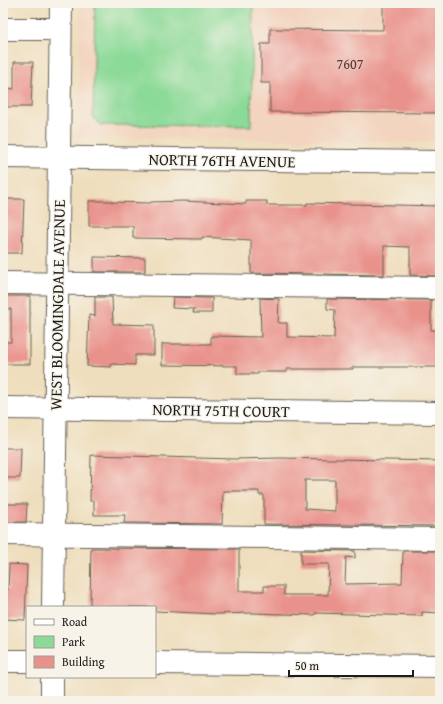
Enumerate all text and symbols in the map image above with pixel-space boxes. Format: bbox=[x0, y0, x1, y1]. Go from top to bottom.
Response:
house number: 7607 bbox=[337, 54, 364, 74]
street label: NORTH 76TH AVENUE bbox=[148, 147, 296, 173]
street label: WEST BLOOMINGDALE AVENUE bbox=[43, 199, 71, 411]
street label: NORTH 75TH COURT bbox=[152, 397, 290, 423]
legend bbox=[26, 606, 156, 678]
text: Road bbox=[62, 613, 88, 630]
text: Park bbox=[62, 633, 86, 650]
scale bar bbox=[289, 652, 413, 678]
text: Building bbox=[62, 653, 105, 670]
text: 50 m bbox=[295, 657, 319, 674]

